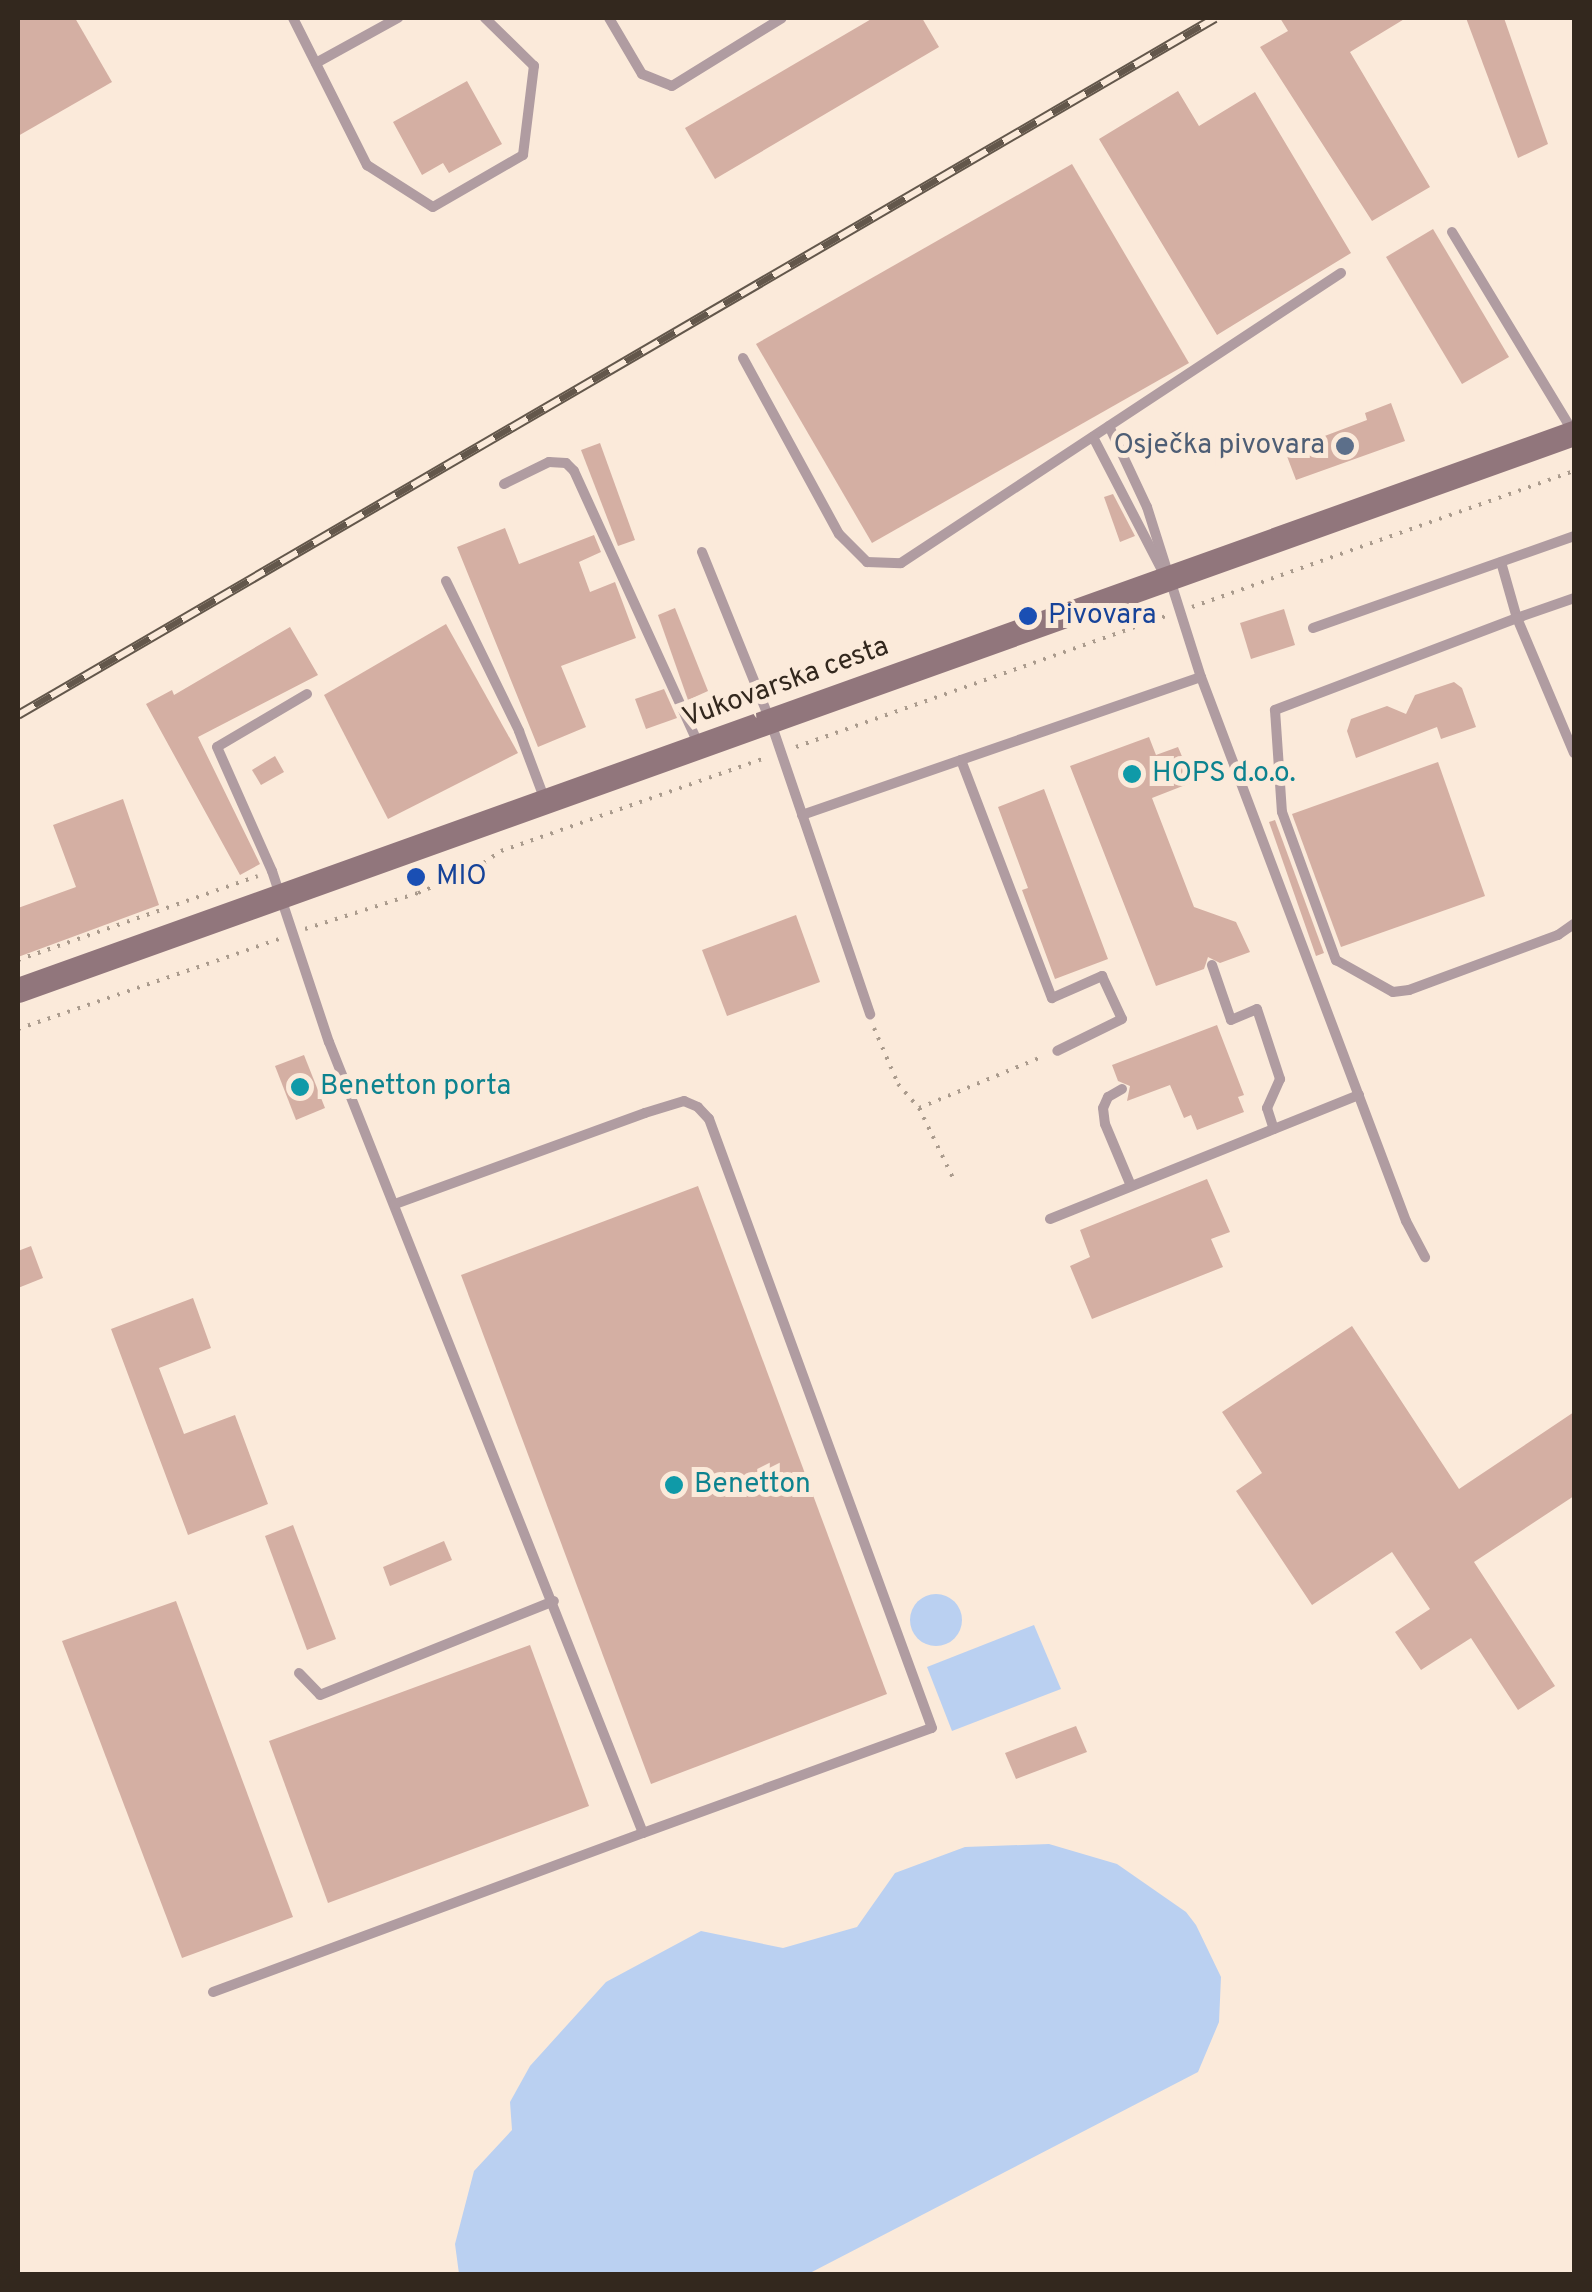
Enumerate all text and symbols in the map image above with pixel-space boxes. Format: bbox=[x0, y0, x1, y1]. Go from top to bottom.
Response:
place label: Osječka pivovara bbox=[1113, 429, 1325, 463]
marker: Osječka pivovara bbox=[1334, 435, 1356, 457]
place label: Pivovara bbox=[1048, 599, 1156, 633]
marker: Pivovara bbox=[1017, 605, 1039, 627]
street label: Vukovarska cesta bbox=[678, 630, 894, 736]
place label: HOPS d.o.o. bbox=[1152, 757, 1296, 791]
marker: HOPS d.o.o. bbox=[1121, 763, 1143, 785]
place label: MIO bbox=[436, 860, 487, 894]
marker: MIO bbox=[405, 866, 427, 888]
place label: Benetton porta bbox=[320, 1070, 511, 1104]
marker: Benetton porta bbox=[289, 1076, 311, 1098]
place label: Benetton bbox=[694, 1468, 811, 1502]
marker: Benetton bbox=[663, 1474, 685, 1496]

